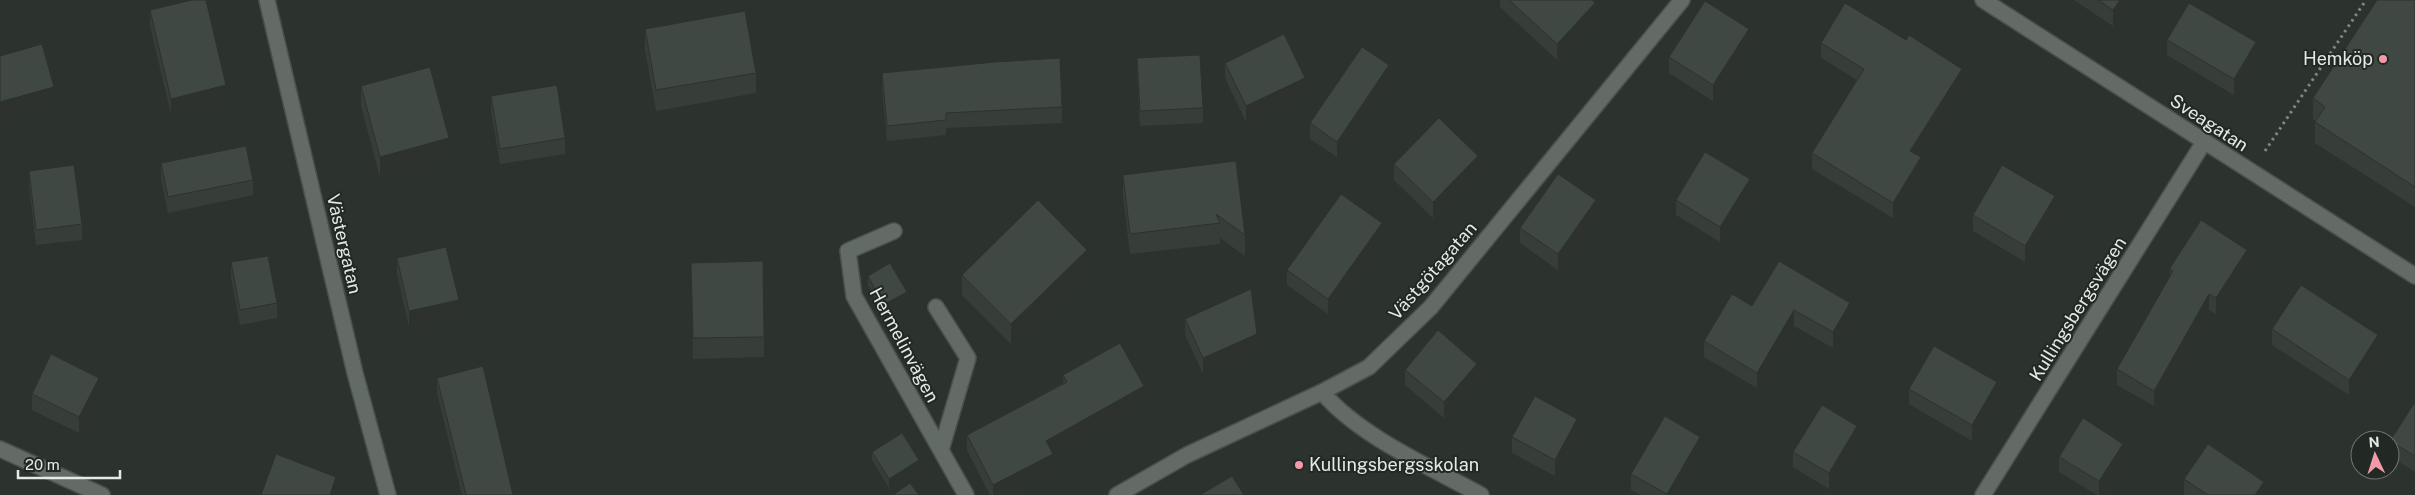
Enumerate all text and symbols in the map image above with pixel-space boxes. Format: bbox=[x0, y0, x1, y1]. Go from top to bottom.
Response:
place label: Hemköp bbox=[2303, 48, 2373, 69]
marker: Hemköp bbox=[2377, 53, 2389, 65]
street label: Sveagatan bbox=[2166, 90, 2252, 156]
street label: Västergatan bbox=[323, 192, 366, 296]
street label: Västgötagatan bbox=[1384, 217, 1481, 324]
street label: Kullingsbergsvägen bbox=[2025, 233, 2130, 385]
street label: Hermelinvägen bbox=[865, 284, 944, 406]
north arrow bbox=[2350, 430, 2400, 480]
text: N bbox=[2368, 434, 2380, 450]
scale bar bbox=[18, 448, 120, 480]
place label: Kullingsbergsskolan bbox=[1309, 454, 1479, 475]
text: 20 m bbox=[25, 456, 60, 473]
marker: Kullingsbergsskolan bbox=[1293, 459, 1305, 471]

